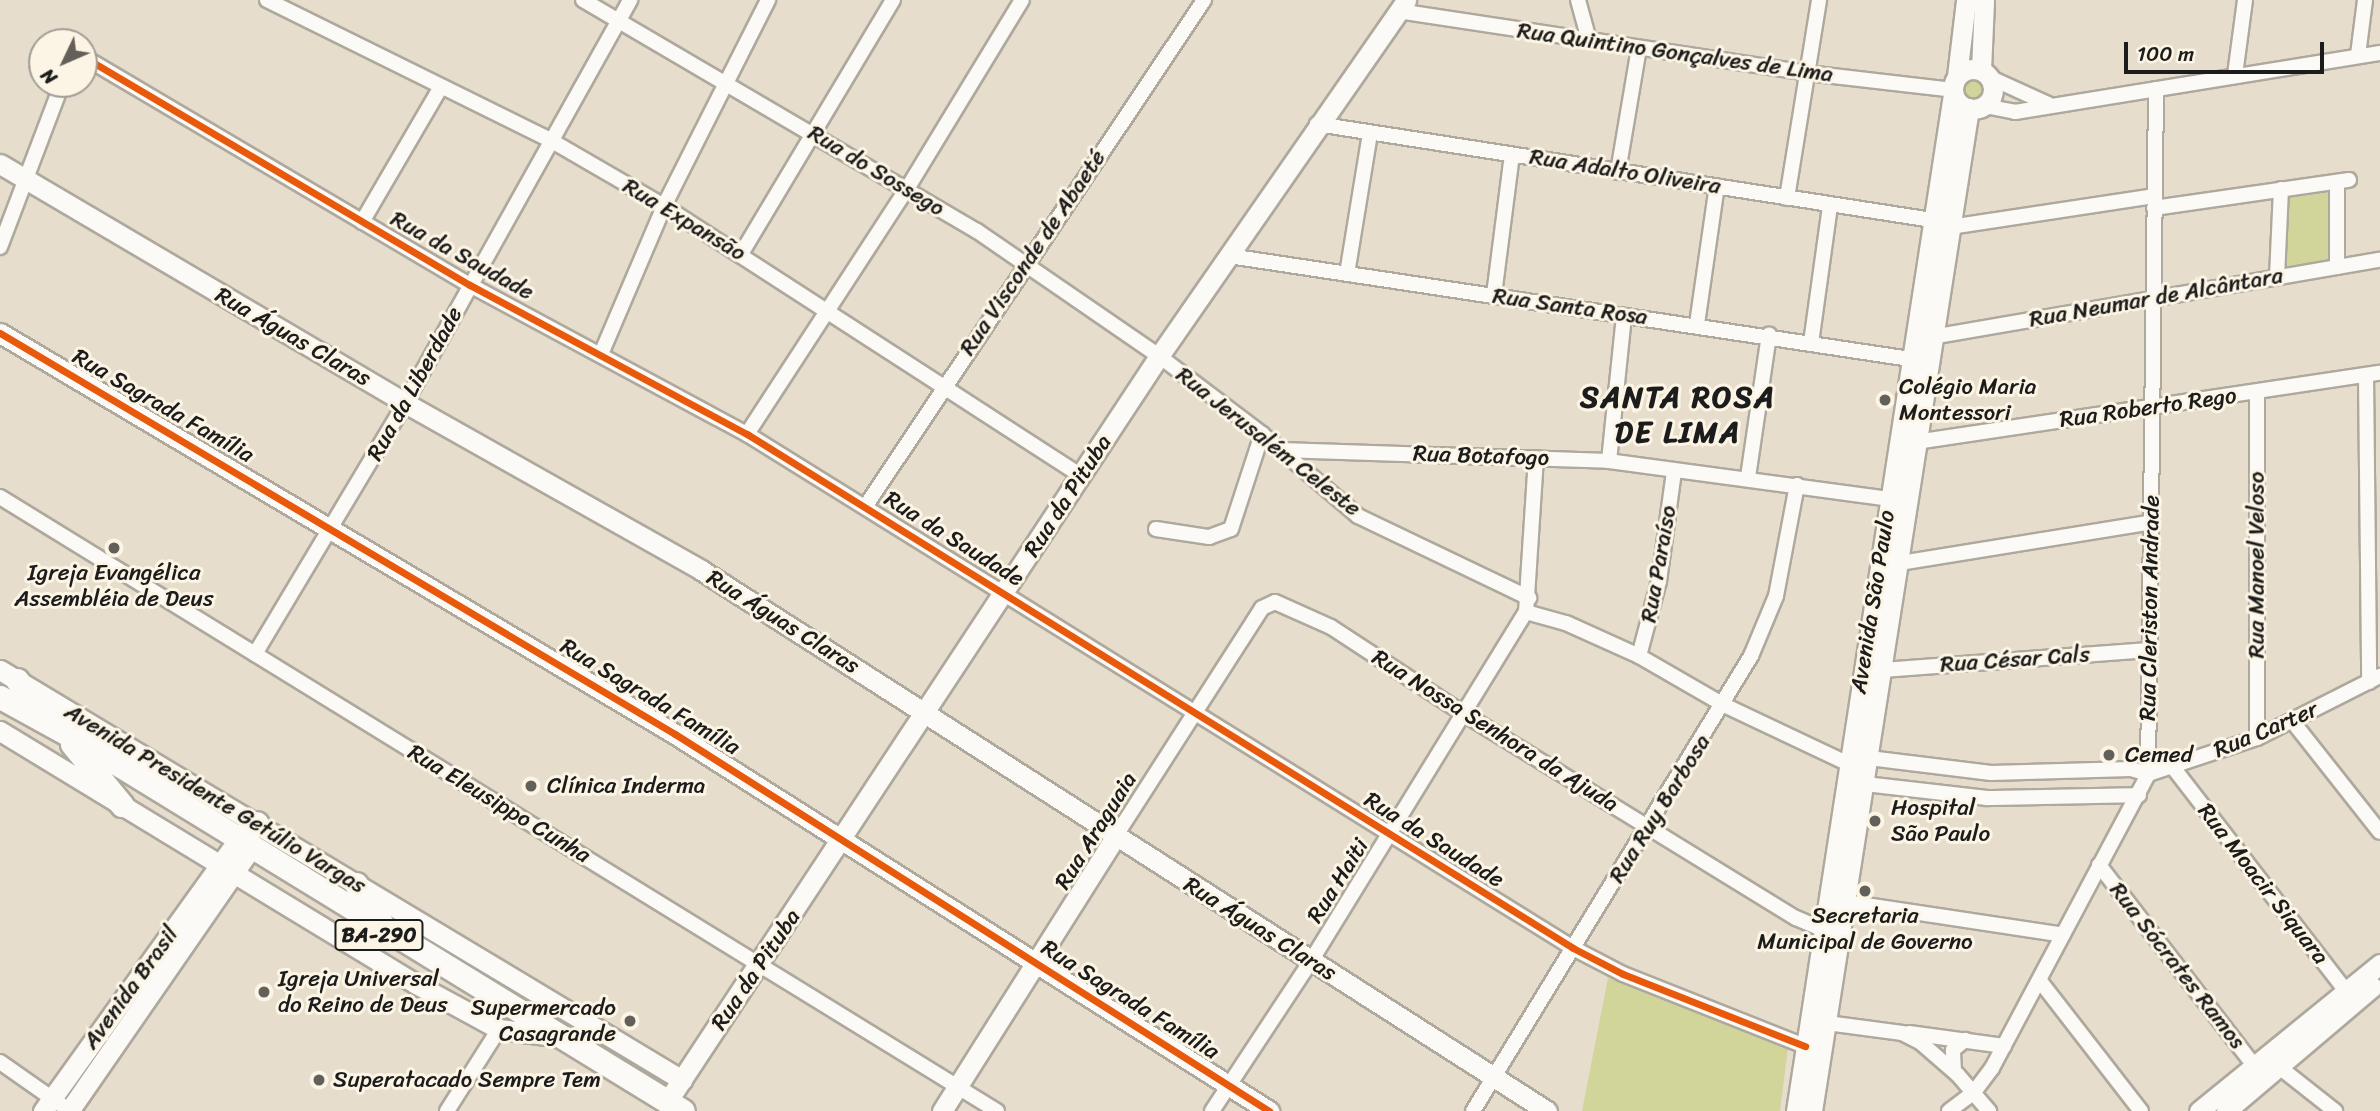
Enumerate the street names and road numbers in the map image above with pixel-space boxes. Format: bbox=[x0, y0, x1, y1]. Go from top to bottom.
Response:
street label: Rua Quintino Gonçalves de Lima bbox=[1515, 17, 1835, 89]
street label: Rua do Sossego bbox=[802, 119, 950, 223]
street label: Rua Adalto Oliveira bbox=[1527, 143, 1723, 201]
street label: Rua Visconde de Abaeté bbox=[954, 145, 1112, 361]
street label: Rua Expansão bbox=[618, 173, 750, 267]
street label: Rua da Saudade bbox=[386, 205, 538, 307]
street label: Rua Neumar de Alcântara bbox=[2026, 262, 2286, 334]
street label: Rua Águas Claras bbox=[211, 282, 375, 392]
street label: Rua Santa Rosa bbox=[1490, 282, 1650, 332]
street label: Rua da Liberdade bbox=[361, 302, 469, 466]
street label: Rua Sagrada Família bbox=[68, 343, 258, 469]
street label: Rua Jerusalém Celeste bbox=[1170, 361, 1366, 523]
street label: Rua Roberto Rego bbox=[2057, 382, 2239, 434]
street label: Rua da Pituba bbox=[1018, 430, 1118, 562]
street label: Rua Botafogo bbox=[1412, 440, 1550, 472]
street label: Rua Manoel Veloso bbox=[2243, 472, 2271, 658]
street label: Rua da Saudade bbox=[879, 485, 1029, 593]
street label: Rua Cleriston Andrade bbox=[2134, 495, 2166, 721]
street label: Rua Paraíso bbox=[1635, 503, 1683, 625]
street label: Avenida São Paulo bbox=[1845, 508, 1901, 696]
street label: Rua Águas Claras bbox=[702, 564, 864, 680]
street label: Rua Sagrada Família bbox=[555, 632, 745, 762]
street label: Rua César Cals bbox=[1939, 641, 2091, 679]
street label: Rua Nossa Senhora da Ajuda bbox=[1366, 643, 1624, 819]
street label: Rua Carter bbox=[2210, 696, 2322, 764]
street label: Avenida Presidente Getúlio Vargas bbox=[60, 698, 370, 900]
street label: Rua Ruy Barbosa bbox=[1604, 730, 1716, 888]
street label: Rua Eleusippo Cunha bbox=[402, 738, 596, 870]
street label: Rua Araguaia bbox=[1049, 767, 1143, 895]
street label: Rua da Saudade bbox=[1359, 786, 1509, 894]
street label: Rua Moacir Siquara bbox=[2192, 798, 2334, 970]
street label: Rua Haiti bbox=[1301, 834, 1375, 928]
street label: Rua Águas Claras bbox=[1179, 871, 1341, 987]
street label: Rua Sócrates Ramos bbox=[2103, 877, 2251, 1055]
street label: Rua da Pituba bbox=[705, 904, 807, 1036]
road number: BA-290 bbox=[334, 918, 424, 953]
street label: Avenida Brasil bbox=[77, 921, 185, 1055]
street label: Rua Sagrada Família bbox=[1036, 934, 1224, 1066]

